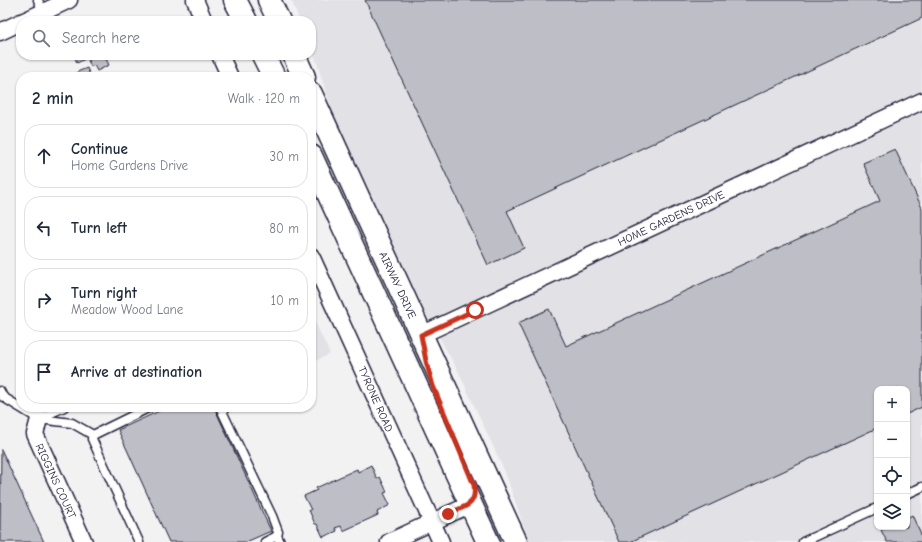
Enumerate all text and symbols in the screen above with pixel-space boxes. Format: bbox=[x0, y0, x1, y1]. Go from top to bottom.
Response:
search box bbox=[16, 16, 316, 60]
icon: search bbox=[30, 27, 52, 49]
text: Search here bbox=[62, 29, 140, 47]
text: 2 min bbox=[32, 89, 73, 108]
text: Walk · 120 m bbox=[228, 91, 300, 106]
text: Continue bbox=[71, 140, 128, 158]
icon: ahead bbox=[33, 145, 55, 167]
text: 30 m bbox=[269, 149, 299, 164]
text: Home Gardens Drive bbox=[71, 158, 188, 173]
street label: HOME GARDENS DRIVE bbox=[616, 188, 727, 249]
icon: left bbox=[33, 217, 55, 239]
text: Turn left bbox=[71, 219, 127, 237]
text: 80 m bbox=[269, 221, 299, 236]
street label: AIRWAY DRIVE bbox=[376, 250, 419, 321]
text: Turn right bbox=[71, 284, 137, 302]
icon: right bbox=[33, 289, 55, 311]
text: 10 m bbox=[271, 293, 299, 308]
route start bbox=[466, 301, 484, 319]
text: Meadow Wood Lane bbox=[71, 302, 183, 317]
icon: arrive bbox=[33, 361, 55, 383]
text: Arrive at destination bbox=[71, 363, 202, 381]
street label: TYRONE ROAD bbox=[355, 364, 396, 434]
map controls bbox=[874, 386, 910, 530]
button: + bbox=[874, 386, 910, 422]
button: − bbox=[874, 422, 910, 458]
street label: RIGGINS COURT bbox=[32, 442, 79, 521]
button: locate bbox=[874, 458, 910, 494]
button: layers bbox=[874, 494, 910, 530]
route end bbox=[439, 505, 457, 523]

